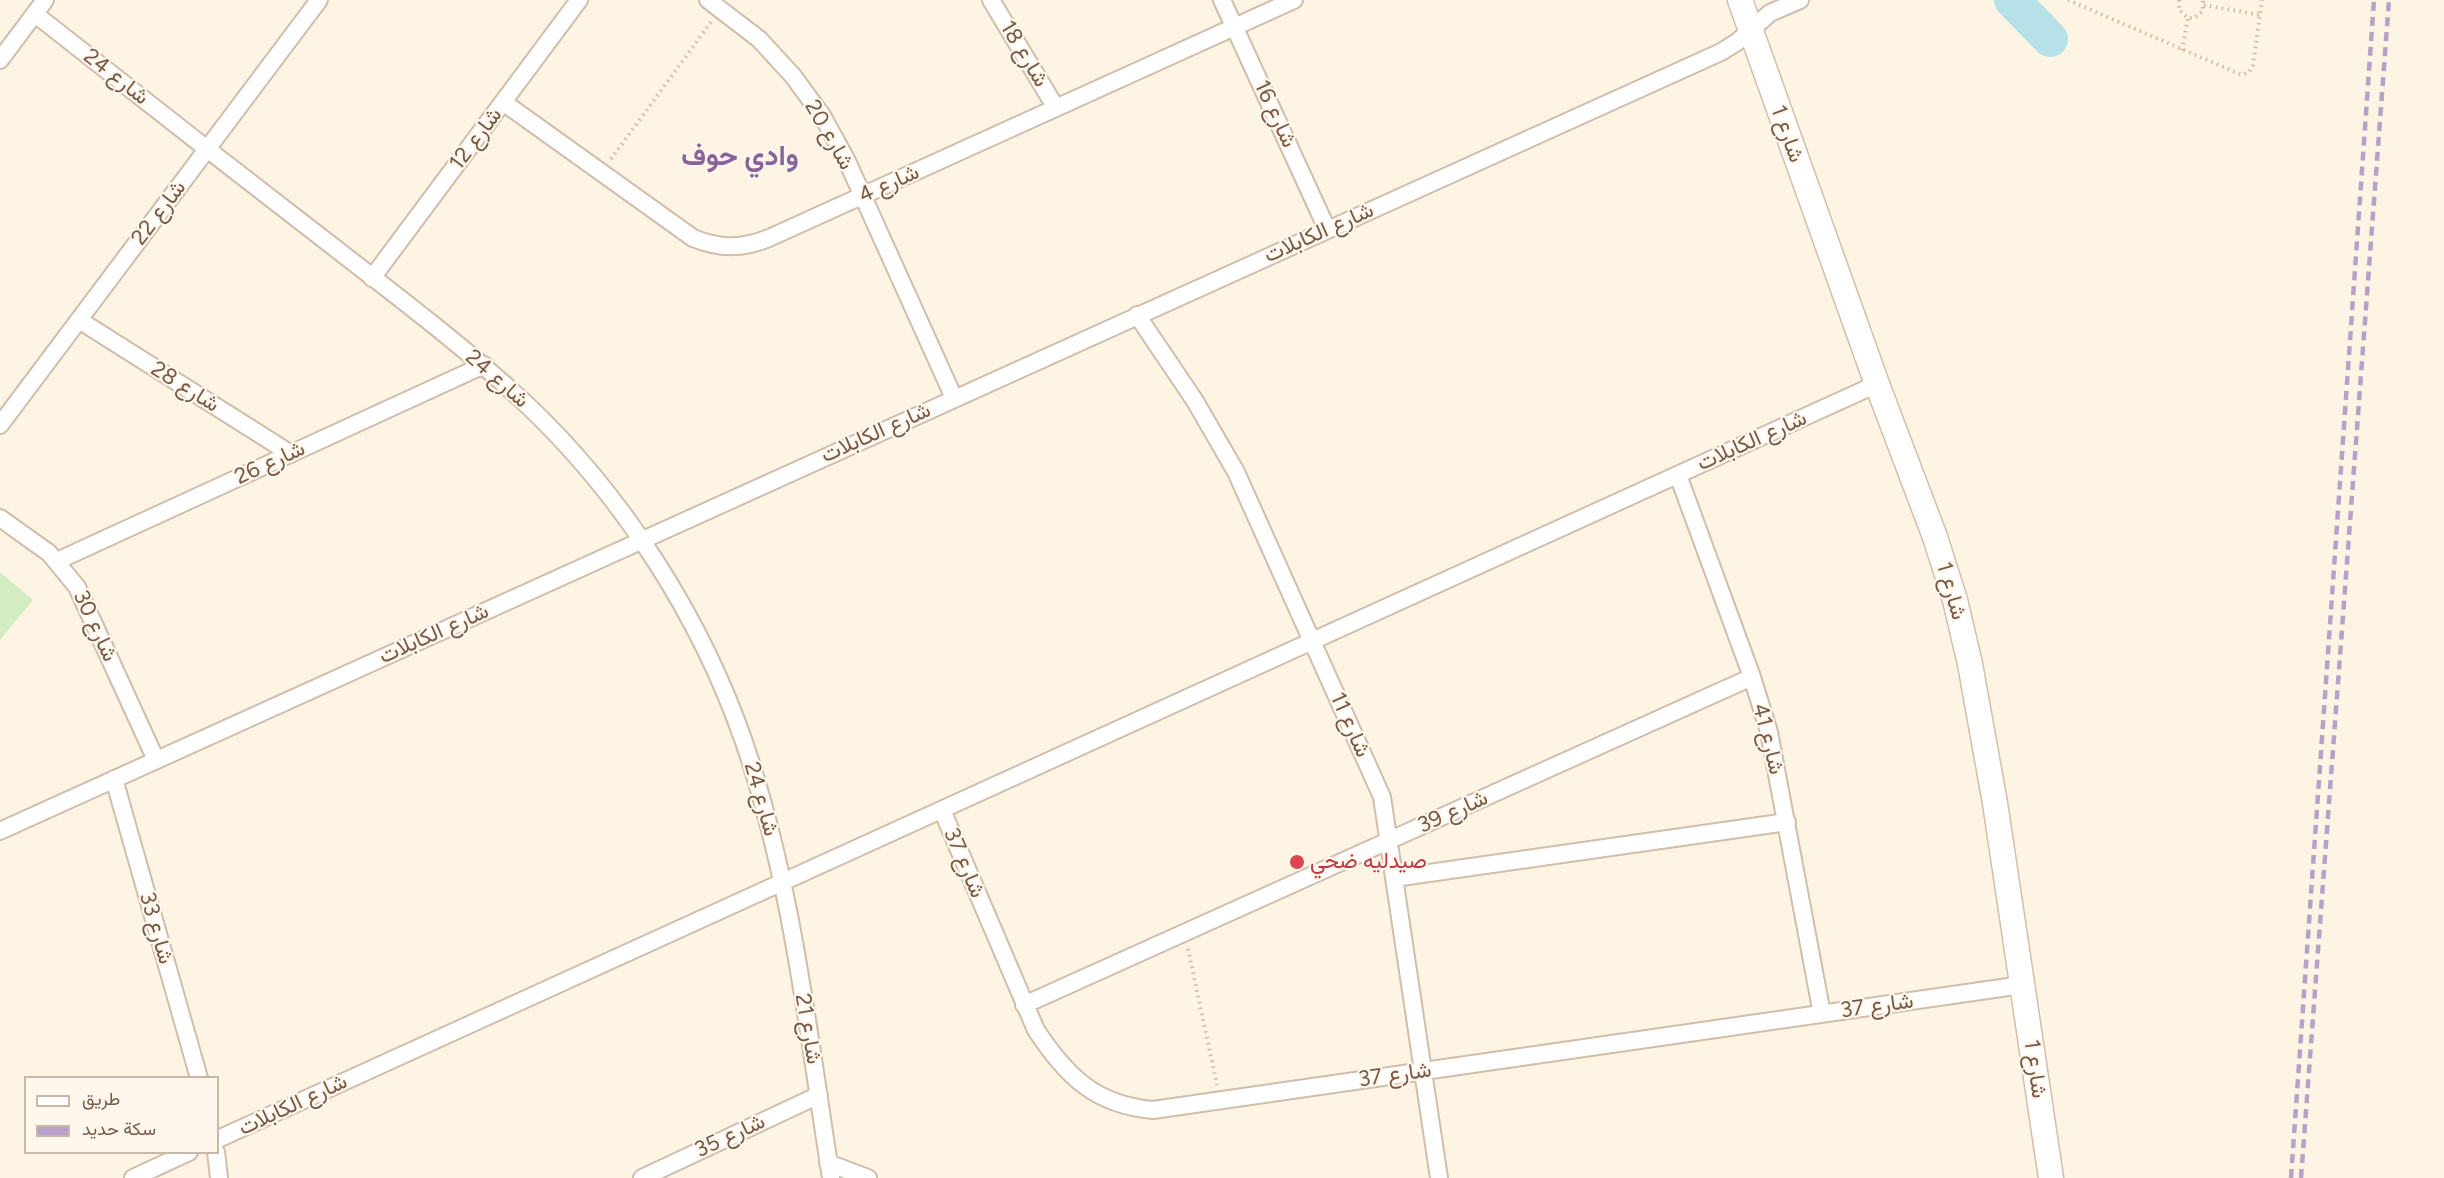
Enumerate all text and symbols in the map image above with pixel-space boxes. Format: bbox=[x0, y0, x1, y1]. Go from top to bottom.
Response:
street label: شارع 18 bbox=[994, 16, 1054, 92]
street label: شارع 24 bbox=[78, 43, 154, 111]
street label: شارع 16 bbox=[1248, 76, 1302, 152]
street label: شارع 20 bbox=[799, 95, 859, 175]
street label: شارع 1 bbox=[1765, 102, 1809, 166]
street label: شارع 12 bbox=[444, 103, 508, 175]
district label: وادي حوف bbox=[681, 140, 799, 174]
street label: شارع 4 bbox=[855, 159, 923, 209]
street label: شارع 22 bbox=[126, 175, 192, 251]
street label: شارع الكابلات bbox=[1260, 197, 1378, 269]
street label: شارع 24 bbox=[460, 344, 534, 414]
street label: شارع 28 bbox=[146, 356, 224, 418]
street label: شارع الكابلات bbox=[817, 397, 935, 469]
street label: شارع الكابلات bbox=[1693, 405, 1811, 477]
street label: شارع 26 bbox=[231, 435, 309, 491]
street label: شارع 1 bbox=[1930, 559, 1972, 623]
street label: شارع 30 bbox=[67, 586, 123, 666]
street label: شارع الكابلات bbox=[375, 598, 493, 670]
street label: شارع 11 bbox=[1324, 689, 1376, 761]
street label: شارع 41 bbox=[1746, 701, 1790, 777]
street label: شارع 24 bbox=[738, 759, 784, 839]
street label: شارع 39 bbox=[1414, 785, 1492, 839]
street label: شارع 37 bbox=[937, 824, 991, 902]
place label: صيدليه ضحي bbox=[1310, 849, 1427, 875]
marker: صيدليه ضحي bbox=[1288, 853, 1306, 871]
street label: شارع 33 bbox=[133, 889, 179, 967]
street label: شارع 37 bbox=[1839, 988, 1915, 1024]
street label: شارع 21 bbox=[789, 992, 827, 1066]
street label: شارع 1 bbox=[2018, 1038, 2052, 1100]
street label: شارع 37 bbox=[1357, 1057, 1433, 1093]
street label: شارع الكابلات bbox=[234, 1068, 352, 1142]
legend bbox=[24, 1076, 219, 1154]
text: طريق bbox=[82, 1088, 120, 1110]
street label: شارع 35 bbox=[691, 1108, 769, 1164]
text: سكة حديد bbox=[82, 1118, 156, 1140]

